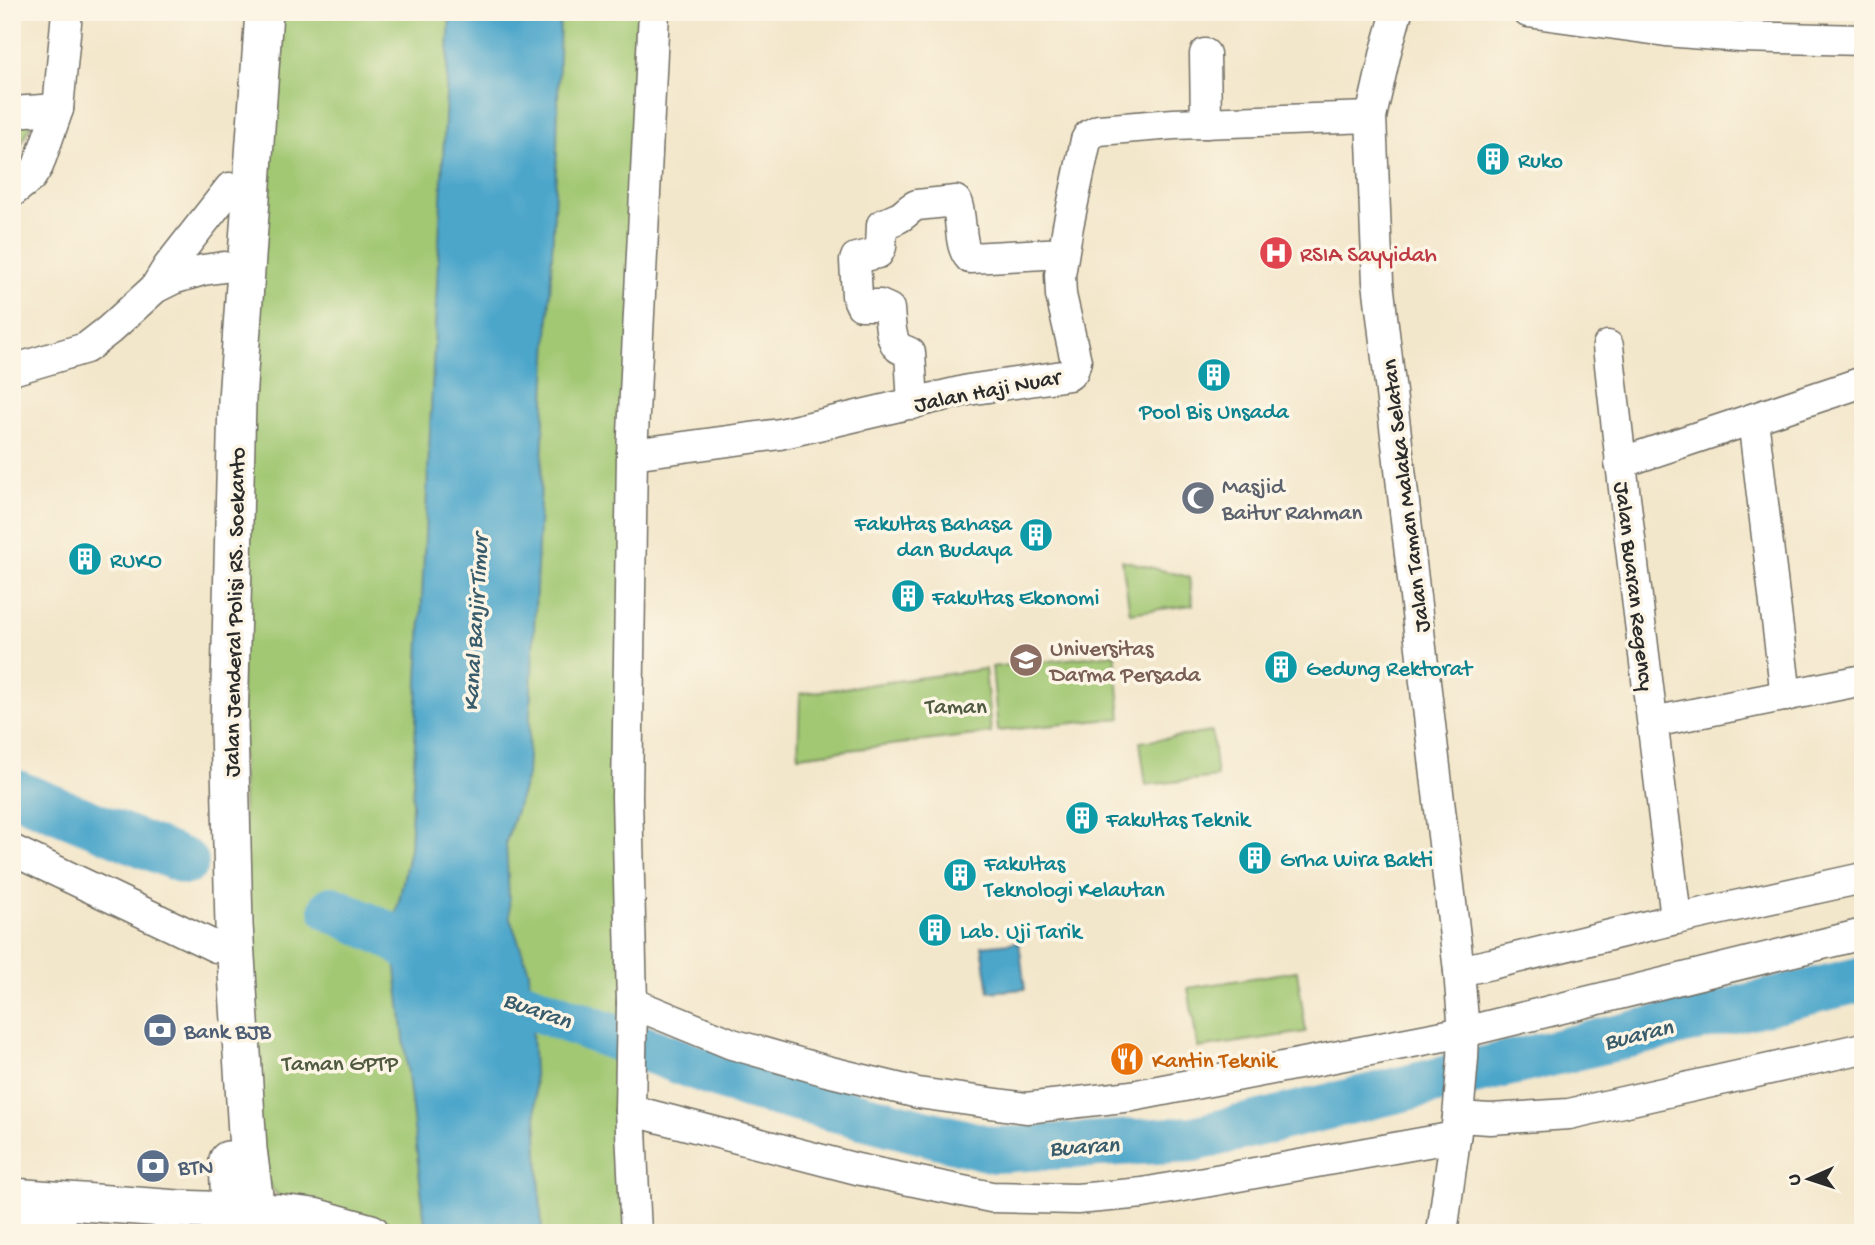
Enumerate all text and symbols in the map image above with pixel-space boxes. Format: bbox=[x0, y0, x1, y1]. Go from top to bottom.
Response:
building icon: Ruko bbox=[1474, 140, 1512, 178]
place label: Ruko bbox=[1518, 149, 1563, 176]
hospital icon: RSIA Sayyidah bbox=[1257, 234, 1295, 272]
place label: RSIA Sayyidah bbox=[1300, 243, 1437, 270]
building icon: Pool Bis Unsada bbox=[1195, 356, 1233, 394]
street label: Jalan Taman Malaka Selatan bbox=[1377, 358, 1438, 634]
street label: Jalan Haji Nuar bbox=[912, 365, 1065, 420]
place label: Pool Bis Unsada bbox=[1138, 400, 1290, 427]
street label: Jalan Jenderal Polisi RS. Soekanto bbox=[220, 447, 253, 777]
place label: Masjid Baitur Rahman bbox=[1221, 475, 1363, 528]
mosque icon: Masjid Baitur Rahman bbox=[1179, 479, 1217, 517]
street label: Jalan Buaran Regency bbox=[1606, 480, 1659, 693]
place label: Fakultas Bahasa dan Budaya bbox=[853, 512, 1013, 565]
building icon: Fakultas Bahasa dan Budaya bbox=[1017, 516, 1055, 554]
water label: Kanal Banjir Timur bbox=[458, 530, 497, 712]
building icon: RUKO bbox=[66, 540, 104, 578]
place label: RUKO bbox=[110, 549, 162, 576]
building icon: Fakultas Ekonomi bbox=[889, 577, 927, 615]
place label: Fakultas Ekonomi bbox=[931, 586, 1099, 613]
place label: Universitas Darma Persada bbox=[1048, 637, 1202, 690]
school or university icon: Universitas Darma Persada bbox=[1007, 641, 1045, 679]
building icon: Gedung Rektorat bbox=[1262, 648, 1300, 686]
place label: Gedung Rektorat bbox=[1306, 657, 1474, 684]
park label: Taman bbox=[923, 695, 987, 722]
building icon: Fakultas Teknik bbox=[1063, 799, 1101, 837]
place label: Fakultas Teknik bbox=[1105, 808, 1253, 835]
building icon: Grha Wira Bakti bbox=[1236, 839, 1274, 877]
place label: Grha Wira Bakti bbox=[1280, 848, 1433, 875]
place label: Fakultas Teknologi Kelautan bbox=[982, 852, 1165, 905]
building icon: Fakultas Teknologi Kelautan bbox=[941, 856, 979, 894]
building icon: Lab. Uji Tarik bbox=[916, 911, 954, 949]
place label: Lab. Uji Tarik bbox=[960, 920, 1084, 947]
water label: Buaran bbox=[499, 987, 575, 1038]
bank icon: Bank BJB bbox=[141, 1011, 179, 1049]
water label: Buaran bbox=[1601, 1014, 1677, 1058]
place label: Bank BJB bbox=[183, 1020, 272, 1047]
restaurant icon: Kantin Teknik bbox=[1108, 1040, 1146, 1078]
place label: Kantin Teknik bbox=[1152, 1049, 1279, 1076]
park label: Taman GPTP bbox=[280, 1052, 398, 1079]
water label: Buaran bbox=[1048, 1132, 1121, 1165]
north arrow bbox=[1773, 1144, 1843, 1214]
bank icon: BTN bbox=[134, 1147, 172, 1185]
place label: BTN bbox=[177, 1156, 214, 1183]
text: U bbox=[1784, 1174, 1807, 1186]

